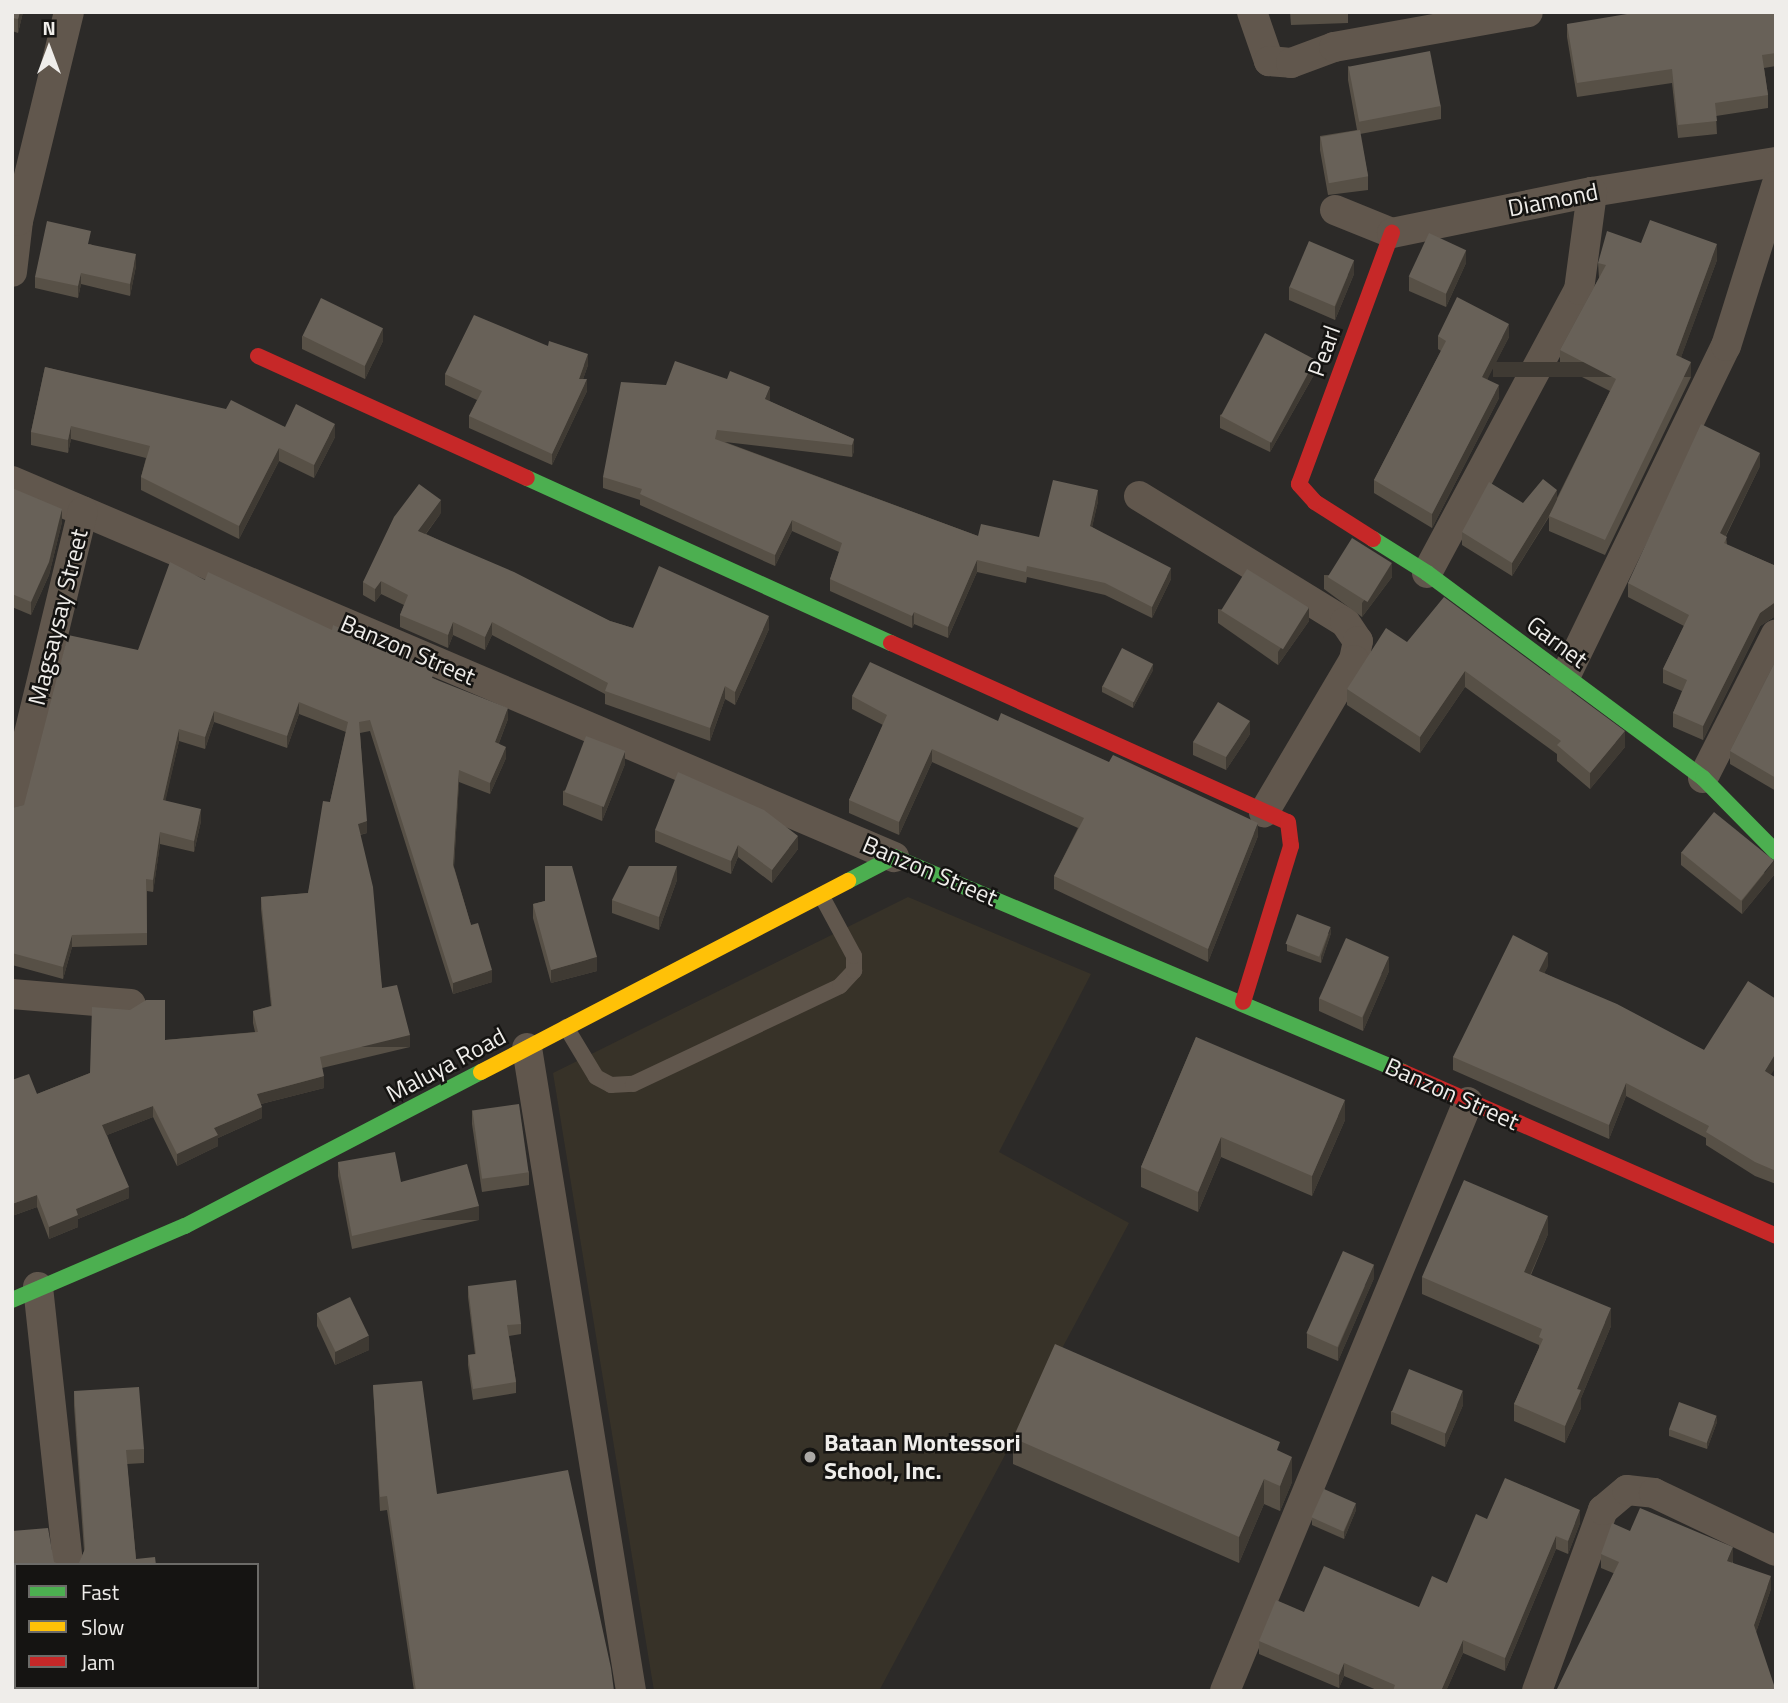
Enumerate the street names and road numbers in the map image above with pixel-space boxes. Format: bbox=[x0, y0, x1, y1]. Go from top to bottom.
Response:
street label: Diamond bbox=[1506, 177, 1600, 223]
street label: Pearl bbox=[1302, 322, 1346, 380]
street label: Magsaysay Street bbox=[22, 526, 94, 708]
street label: Banzon Street bbox=[336, 609, 480, 691]
street label: Garnet bbox=[1521, 610, 1593, 674]
street label: Banzon Street bbox=[858, 830, 1002, 912]
street label: Maluya Road bbox=[381, 1022, 511, 1108]
street label: Banzon Street bbox=[1381, 1052, 1523, 1136]

